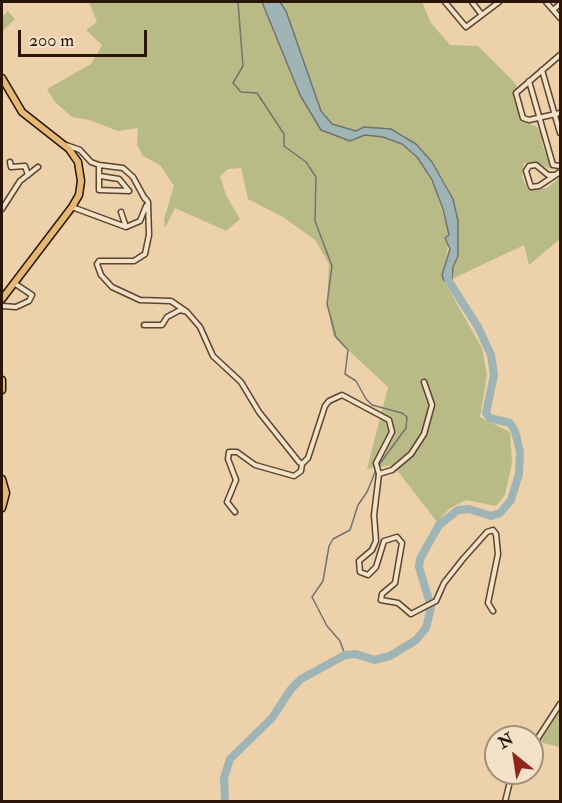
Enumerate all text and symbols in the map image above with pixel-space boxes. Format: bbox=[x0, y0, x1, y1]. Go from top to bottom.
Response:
scale bar bbox=[21, 18, 150, 56]
text: 200 m bbox=[29, 29, 74, 52]
north arrow bbox=[484, 725, 544, 785]
text: N bbox=[495, 729, 517, 753]

